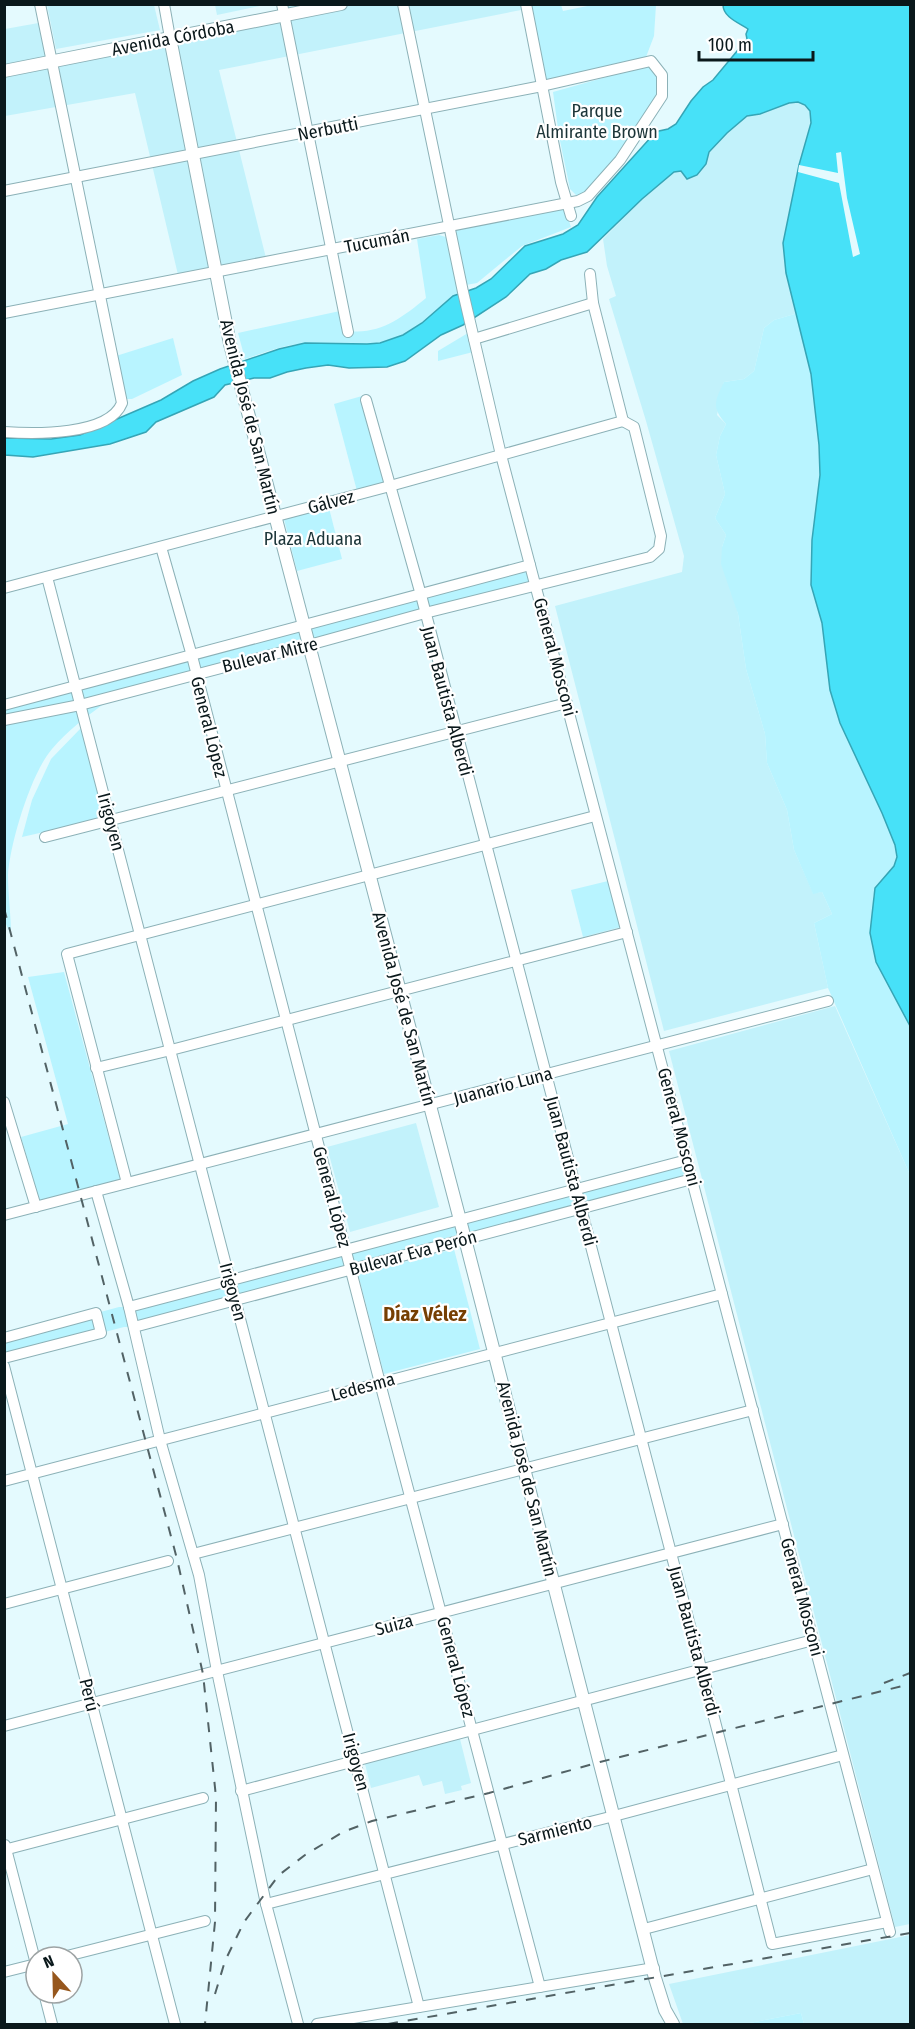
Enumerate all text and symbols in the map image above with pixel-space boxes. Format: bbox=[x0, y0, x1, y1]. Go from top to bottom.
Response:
street label: Avenida Córdoba bbox=[110, 15, 236, 61]
scale bar bbox=[699, 24, 813, 62]
text: 100 m bbox=[708, 34, 752, 56]
park label: Parque Almirante Brown bbox=[536, 100, 658, 143]
street label: Nerbutti bbox=[296, 112, 360, 146]
street label: Tucumán bbox=[342, 224, 412, 258]
street label: Avenida José de San Martín bbox=[215, 317, 285, 517]
street label: Gálvez bbox=[305, 485, 357, 519]
park label: Plaza Aduana bbox=[264, 528, 362, 550]
street label: General Mosconi bbox=[529, 595, 581, 719]
street label: Juan Bautista Alberdi bbox=[416, 624, 478, 778]
street label: Bulevar Mitre bbox=[220, 632, 320, 677]
street label: General López bbox=[186, 674, 232, 780]
street label: Irigoyen bbox=[93, 790, 129, 854]
street label: Avenida José de San Martín bbox=[367, 909, 441, 1109]
street label: Juanario Luna bbox=[451, 1062, 555, 1110]
street label: General Mosconi bbox=[653, 1065, 705, 1189]
street label: Juan Bautista Alberdi bbox=[540, 1094, 602, 1248]
street label: General López bbox=[308, 1144, 356, 1250]
street label: Bulevar Eva Perón bbox=[347, 1225, 479, 1281]
street label: Irigoyen bbox=[215, 1260, 251, 1324]
district label: Díaz Vélez bbox=[383, 1302, 467, 1326]
street label: Ledesma bbox=[329, 1368, 398, 1406]
street label: Avenida José de San Martín bbox=[492, 1379, 562, 1579]
street label: General Mosconi bbox=[776, 1535, 828, 1659]
street label: Juan Bautista Alberdi bbox=[663, 1564, 725, 1718]
street label: Suiza bbox=[373, 1609, 416, 1641]
street label: General López bbox=[432, 1614, 480, 1720]
street label: Perú bbox=[74, 1676, 104, 1714]
street label: Irigoyen bbox=[338, 1730, 374, 1794]
street label: Sarmiento bbox=[516, 1811, 594, 1851]
north arrow bbox=[24, 1945, 84, 2005]
text: N bbox=[41, 1951, 57, 1972]

